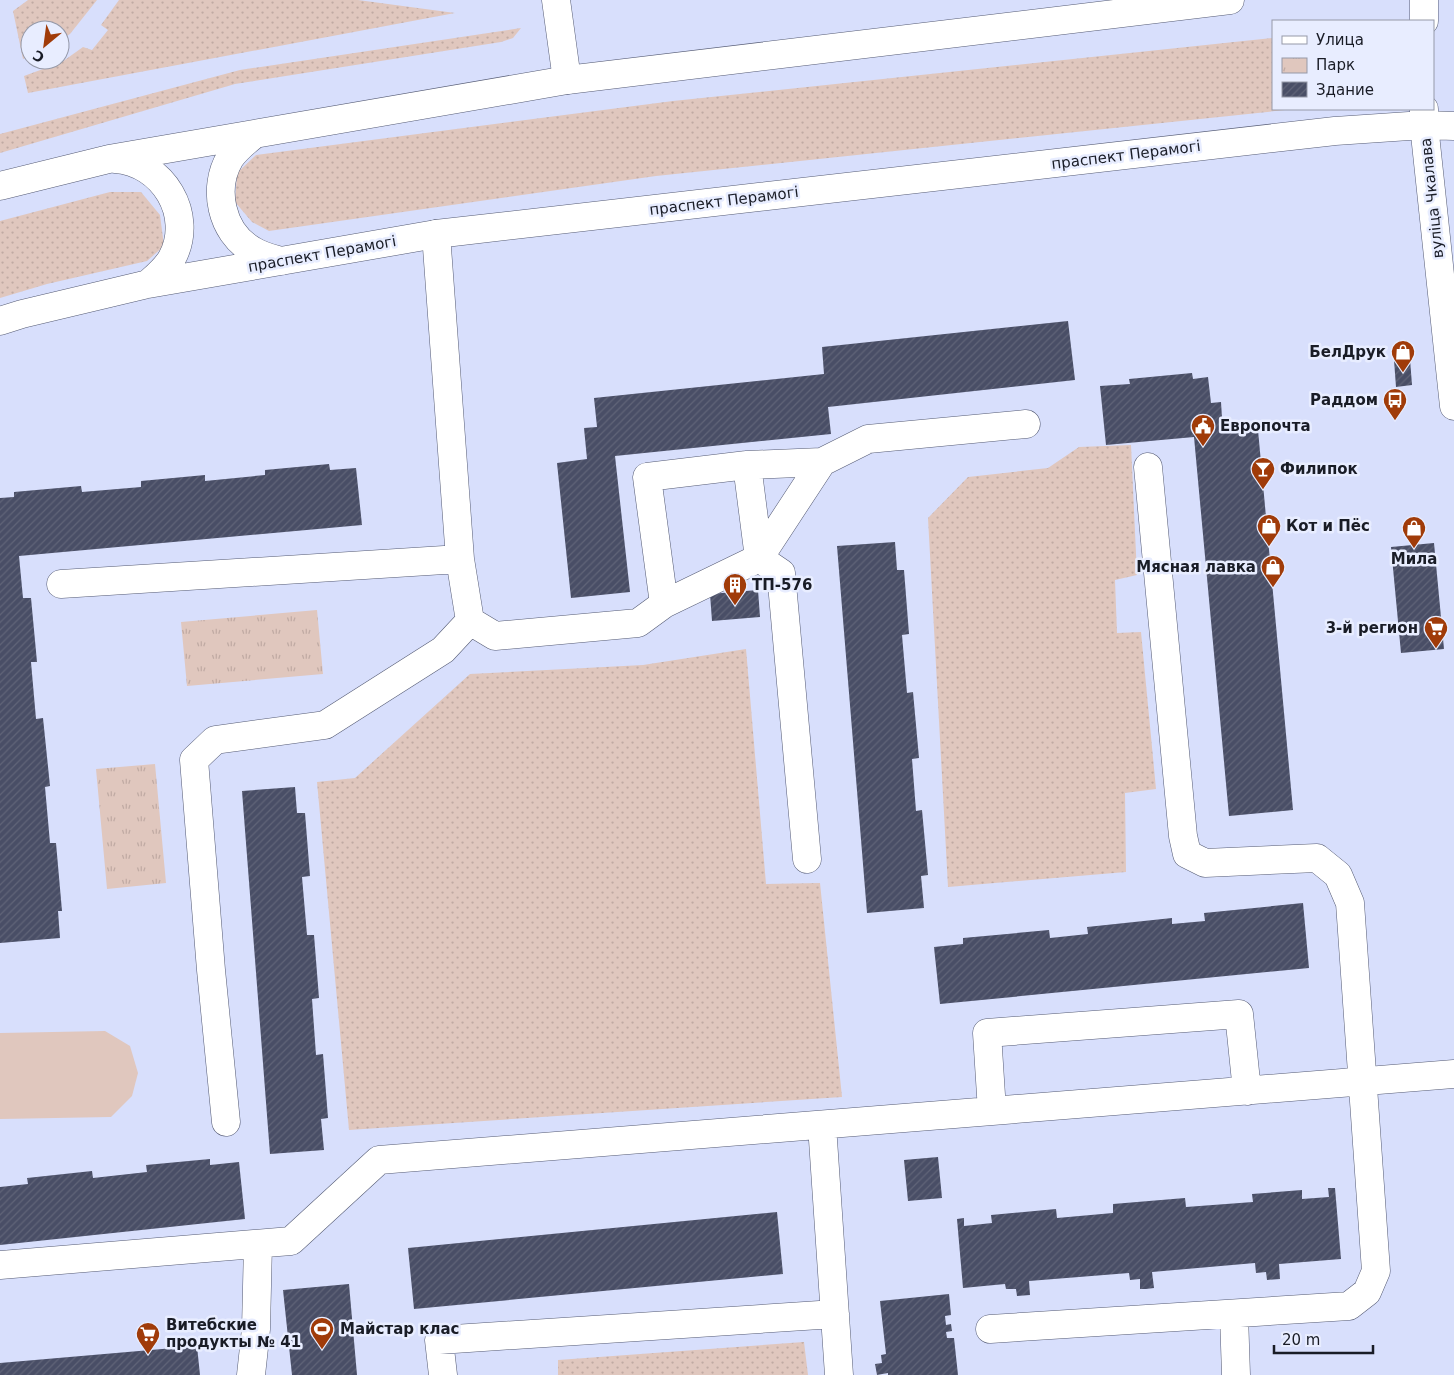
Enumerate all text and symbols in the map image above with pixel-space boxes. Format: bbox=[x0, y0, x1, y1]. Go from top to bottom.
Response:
north arrow bbox=[20, 20, 70, 70]
legend bbox=[1272, 20, 1434, 110]
text: Улица bbox=[1316, 31, 1364, 49]
text: С bbox=[30, 47, 47, 66]
text: Парк bbox=[1316, 56, 1355, 74]
text: Здание bbox=[1316, 81, 1374, 99]
street label: праспект Перамогі bbox=[1050, 137, 1202, 173]
street label: вуліца Чкалава bbox=[1417, 137, 1447, 259]
street label: праспект Перамогі bbox=[648, 183, 800, 219]
street label: праспект Перамогі bbox=[247, 232, 397, 276]
shop icon: БелДрук bbox=[1390, 339, 1416, 373]
place label: БелДрук bbox=[1309, 343, 1386, 361]
bus stop icon: Раддом bbox=[1382, 387, 1408, 421]
place label: Раддом bbox=[1310, 391, 1378, 409]
public building icon: Европочта bbox=[1190, 413, 1216, 447]
place label: Европочта bbox=[1220, 417, 1311, 435]
bar icon: Филипок bbox=[1250, 456, 1276, 490]
place label: Филипок bbox=[1280, 460, 1358, 478]
shop icon: Кот и Пёс bbox=[1256, 513, 1282, 547]
shop icon: Мила bbox=[1401, 515, 1427, 549]
place label: Кот и Пёс bbox=[1286, 517, 1370, 535]
place label: Мила bbox=[1391, 550, 1437, 568]
shop icon: Мясная лавка bbox=[1260, 554, 1286, 588]
place label: Мясная лавка bbox=[1136, 558, 1256, 576]
building icon: ТП-576 bbox=[722, 572, 748, 606]
place label: ТП-576 bbox=[752, 576, 812, 594]
supermarket icon: 3-й регион bbox=[1423, 615, 1449, 649]
place label: 3-й регион bbox=[1326, 619, 1418, 637]
place label: Витебские продукты № 41 bbox=[166, 1316, 301, 1351]
sports icon: Майстар клас bbox=[309, 1316, 335, 1350]
place label: Майстар клас bbox=[340, 1320, 459, 1338]
supermarket icon: Витебские продукты № 41 bbox=[135, 1321, 161, 1355]
scale bar bbox=[1274, 1322, 1373, 1354]
text: 20 m bbox=[1282, 1331, 1320, 1349]

